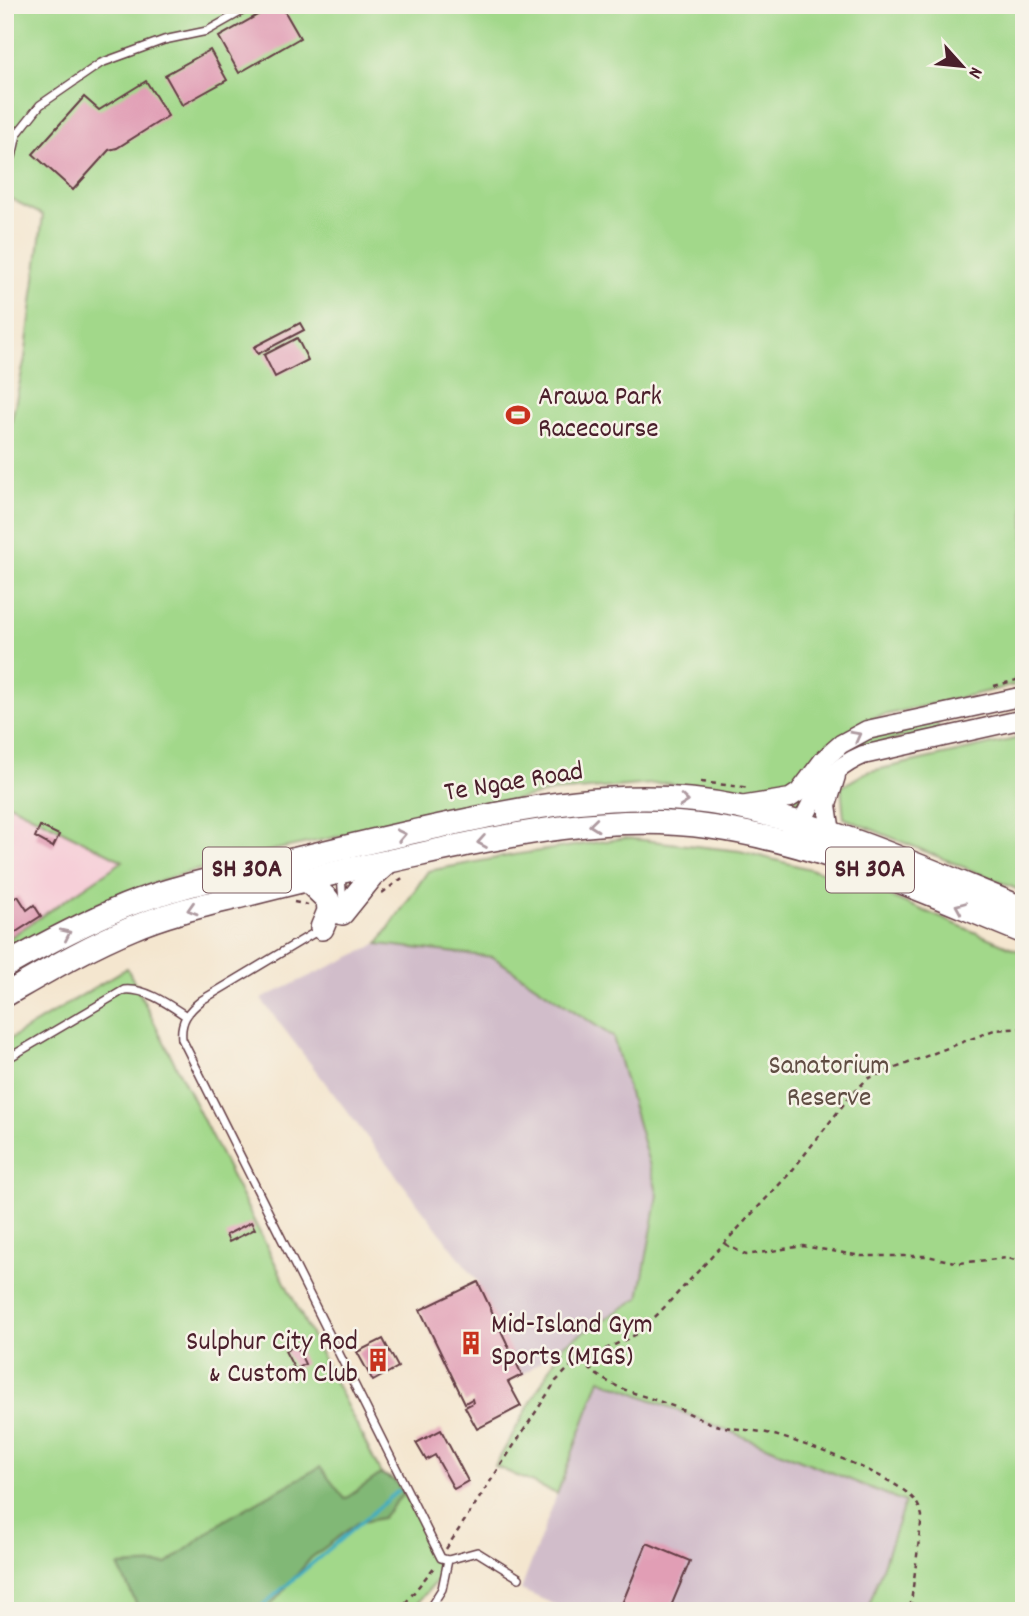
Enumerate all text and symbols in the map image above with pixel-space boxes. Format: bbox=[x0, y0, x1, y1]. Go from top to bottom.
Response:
north arrow bbox=[928, 32, 998, 102]
text: N bbox=[960, 62, 988, 82]
place label: Arawa Park Racecourse bbox=[538, 379, 662, 451]
sports icon: Arawa Park Racecourse bbox=[504, 401, 532, 429]
one-way arrow bbox=[849, 731, 861, 745]
street label: Te Ngae Road bbox=[442, 753, 586, 815]
one-way arrow bbox=[679, 793, 690, 808]
one-way arrow bbox=[588, 817, 599, 832]
one-way arrow bbox=[394, 828, 406, 843]
one-way arrow bbox=[476, 833, 488, 848]
road number: SH 30A bbox=[203, 848, 291, 892]
road number: SH 30A bbox=[826, 848, 914, 892]
one-way arrow bbox=[186, 900, 198, 915]
one-way arrow bbox=[955, 901, 967, 915]
one-way arrow bbox=[58, 928, 71, 942]
park label: Sanatorium Reserve bbox=[768, 1048, 890, 1120]
place label: Mid-Island Gym Sports (MIGS) bbox=[491, 1307, 653, 1379]
place label: Sulphur City Rod & Custom Club bbox=[186, 1324, 358, 1396]
building icon: Mid-Island Gym Sports (MIGS) bbox=[457, 1329, 485, 1357]
building icon: Sulphur City Rod & Custom Club bbox=[364, 1346, 392, 1374]

